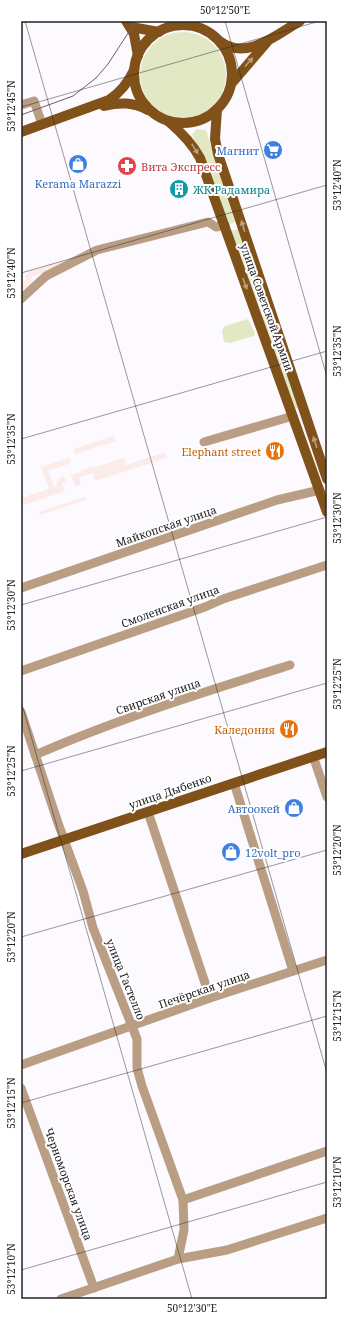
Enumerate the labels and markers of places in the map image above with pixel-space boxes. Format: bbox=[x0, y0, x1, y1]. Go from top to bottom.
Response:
supermarket icon: Магнит bbox=[262, 139, 284, 161]
place label: Магнит bbox=[216, 143, 259, 158]
shop icon: Kerama Marazzi bbox=[67, 153, 89, 175]
pharmacy icon: Вита Экспресс bbox=[116, 155, 138, 177]
place label: Вита Экспресс bbox=[141, 159, 221, 174]
place label: Kerama Marazzi bbox=[35, 176, 122, 191]
building icon: ЖК Радамира bbox=[168, 178, 190, 200]
place label: ЖК Радамира bbox=[192, 182, 270, 197]
restaurant icon: Elephant street bbox=[264, 440, 286, 462]
place label: Elephant street bbox=[181, 444, 261, 459]
restaurant icon: Каледония bbox=[278, 718, 300, 740]
place label: Каледония bbox=[214, 722, 275, 737]
shop icon: Автоокей bbox=[283, 797, 305, 819]
place label: Автоокей bbox=[228, 801, 280, 816]
shop icon: 12volt_pro bbox=[220, 841, 242, 863]
place label: 12volt_pro bbox=[245, 845, 301, 860]

